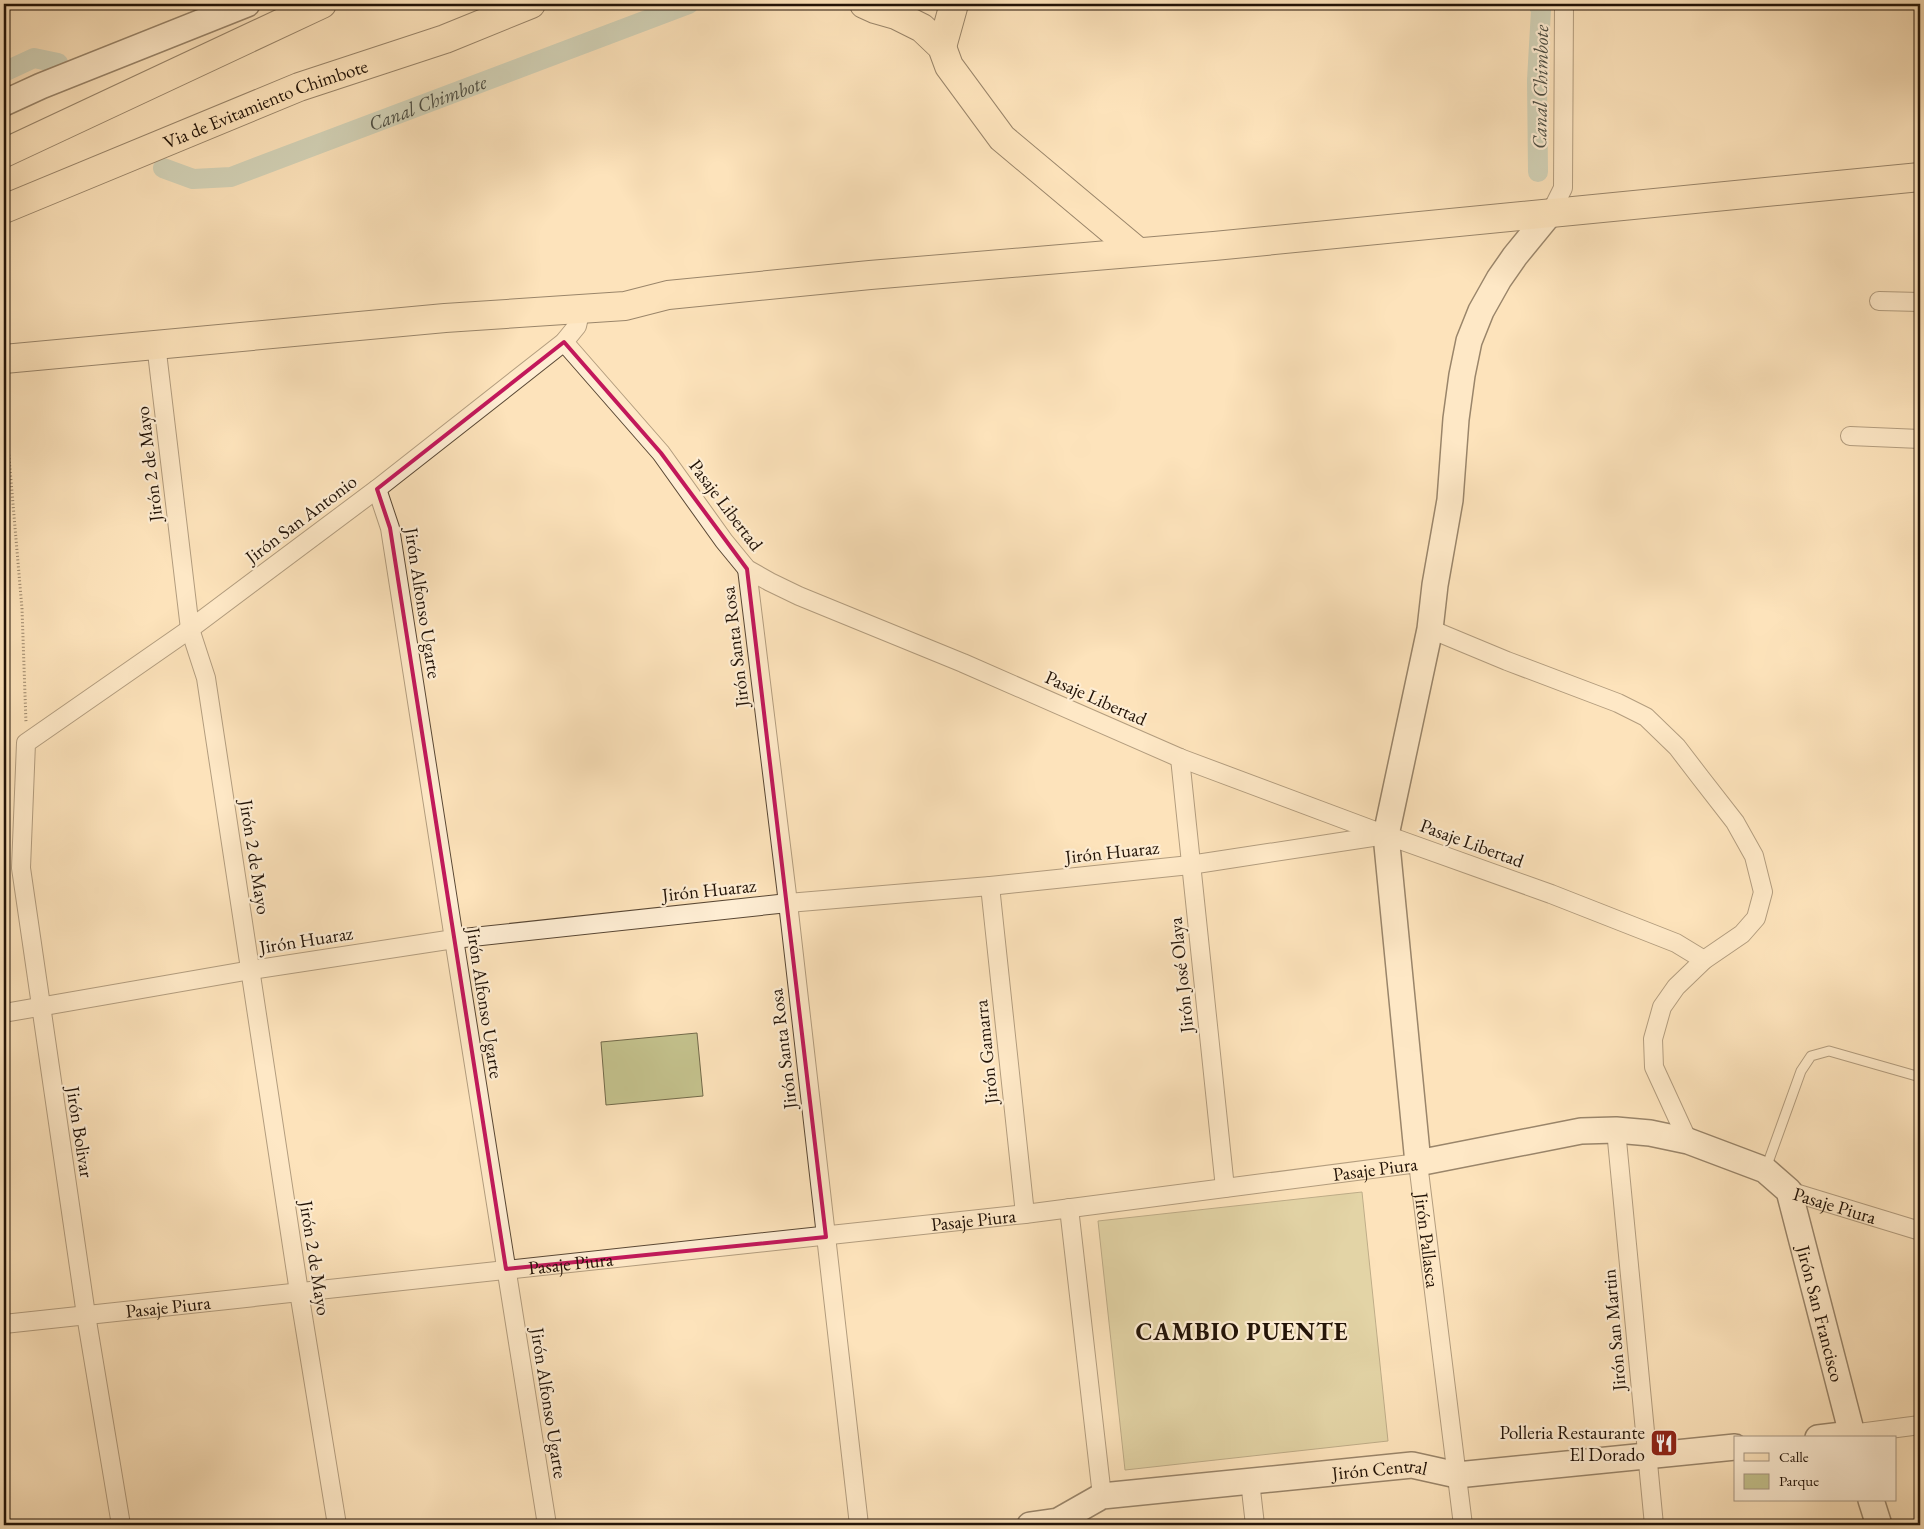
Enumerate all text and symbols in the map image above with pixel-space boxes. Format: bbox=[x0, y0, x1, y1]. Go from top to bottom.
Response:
water label: Canal Chimbote bbox=[1526, 24, 1554, 149]
street label: Via de Evitamiento Chimbote bbox=[159, 53, 371, 154]
water label: Canal Chimbote bbox=[365, 69, 490, 137]
street label: Jirón 2 de Mayo bbox=[130, 405, 169, 525]
street label: Pasaje Libertad bbox=[683, 454, 769, 556]
street label: Jirón San Antonio bbox=[239, 469, 362, 570]
street label: Jirón Alfonso Ugarte bbox=[398, 524, 447, 680]
street label: Jirón Santa Rosa bbox=[715, 585, 755, 711]
street label: Pasaje Libertad bbox=[1041, 664, 1151, 732]
street label: Jirón 2 de Mayo bbox=[233, 796, 276, 916]
street label: Pasaje Libertad bbox=[1417, 813, 1528, 873]
street label: Jirón Huaraz bbox=[1062, 835, 1161, 870]
street label: Jirón Huaraz bbox=[659, 873, 758, 908]
street label: Jirón José Olaya bbox=[1162, 916, 1200, 1036]
street label: Jirón Huaraz bbox=[255, 920, 355, 960]
street label: Jirón Alfonso Ugarte bbox=[460, 924, 509, 1080]
street label: Jirón Santa Rosa bbox=[763, 987, 803, 1113]
street label: Jirón Gamarra bbox=[968, 998, 1004, 1107]
street label: Jirón Bolivar bbox=[60, 1083, 100, 1180]
street label: Pasaje Piura bbox=[1331, 1151, 1419, 1186]
street label: Pasaje Piura bbox=[1790, 1181, 1880, 1230]
street label: Jirón Pallasca bbox=[1409, 1189, 1446, 1290]
street label: Jirón 2 de Mayo bbox=[293, 1197, 336, 1317]
street label: Pasaje Piura bbox=[930, 1203, 1018, 1237]
street label: Jirón San Francisco bbox=[1791, 1241, 1850, 1385]
street label: Pasaje Piura bbox=[527, 1246, 615, 1280]
street label: Jirón San Martin bbox=[1596, 1268, 1632, 1394]
street label: Pasaje Piura bbox=[124, 1289, 212, 1323]
district label: CAMBIO PUENTE bbox=[1136, 1316, 1348, 1347]
street label: Jirón Alfonso Ugarte bbox=[524, 1324, 573, 1480]
place label: Polleria Restaurante El Dorado bbox=[1499, 1420, 1645, 1467]
restaurant icon: Polleria Restaurante El Dorado bbox=[1649, 1428, 1679, 1458]
legend bbox=[1734, 1436, 1896, 1502]
text: Calle bbox=[1779, 1447, 1809, 1466]
street label: Jirón Central bbox=[1329, 1452, 1430, 1486]
text: Parque bbox=[1779, 1471, 1819, 1490]

